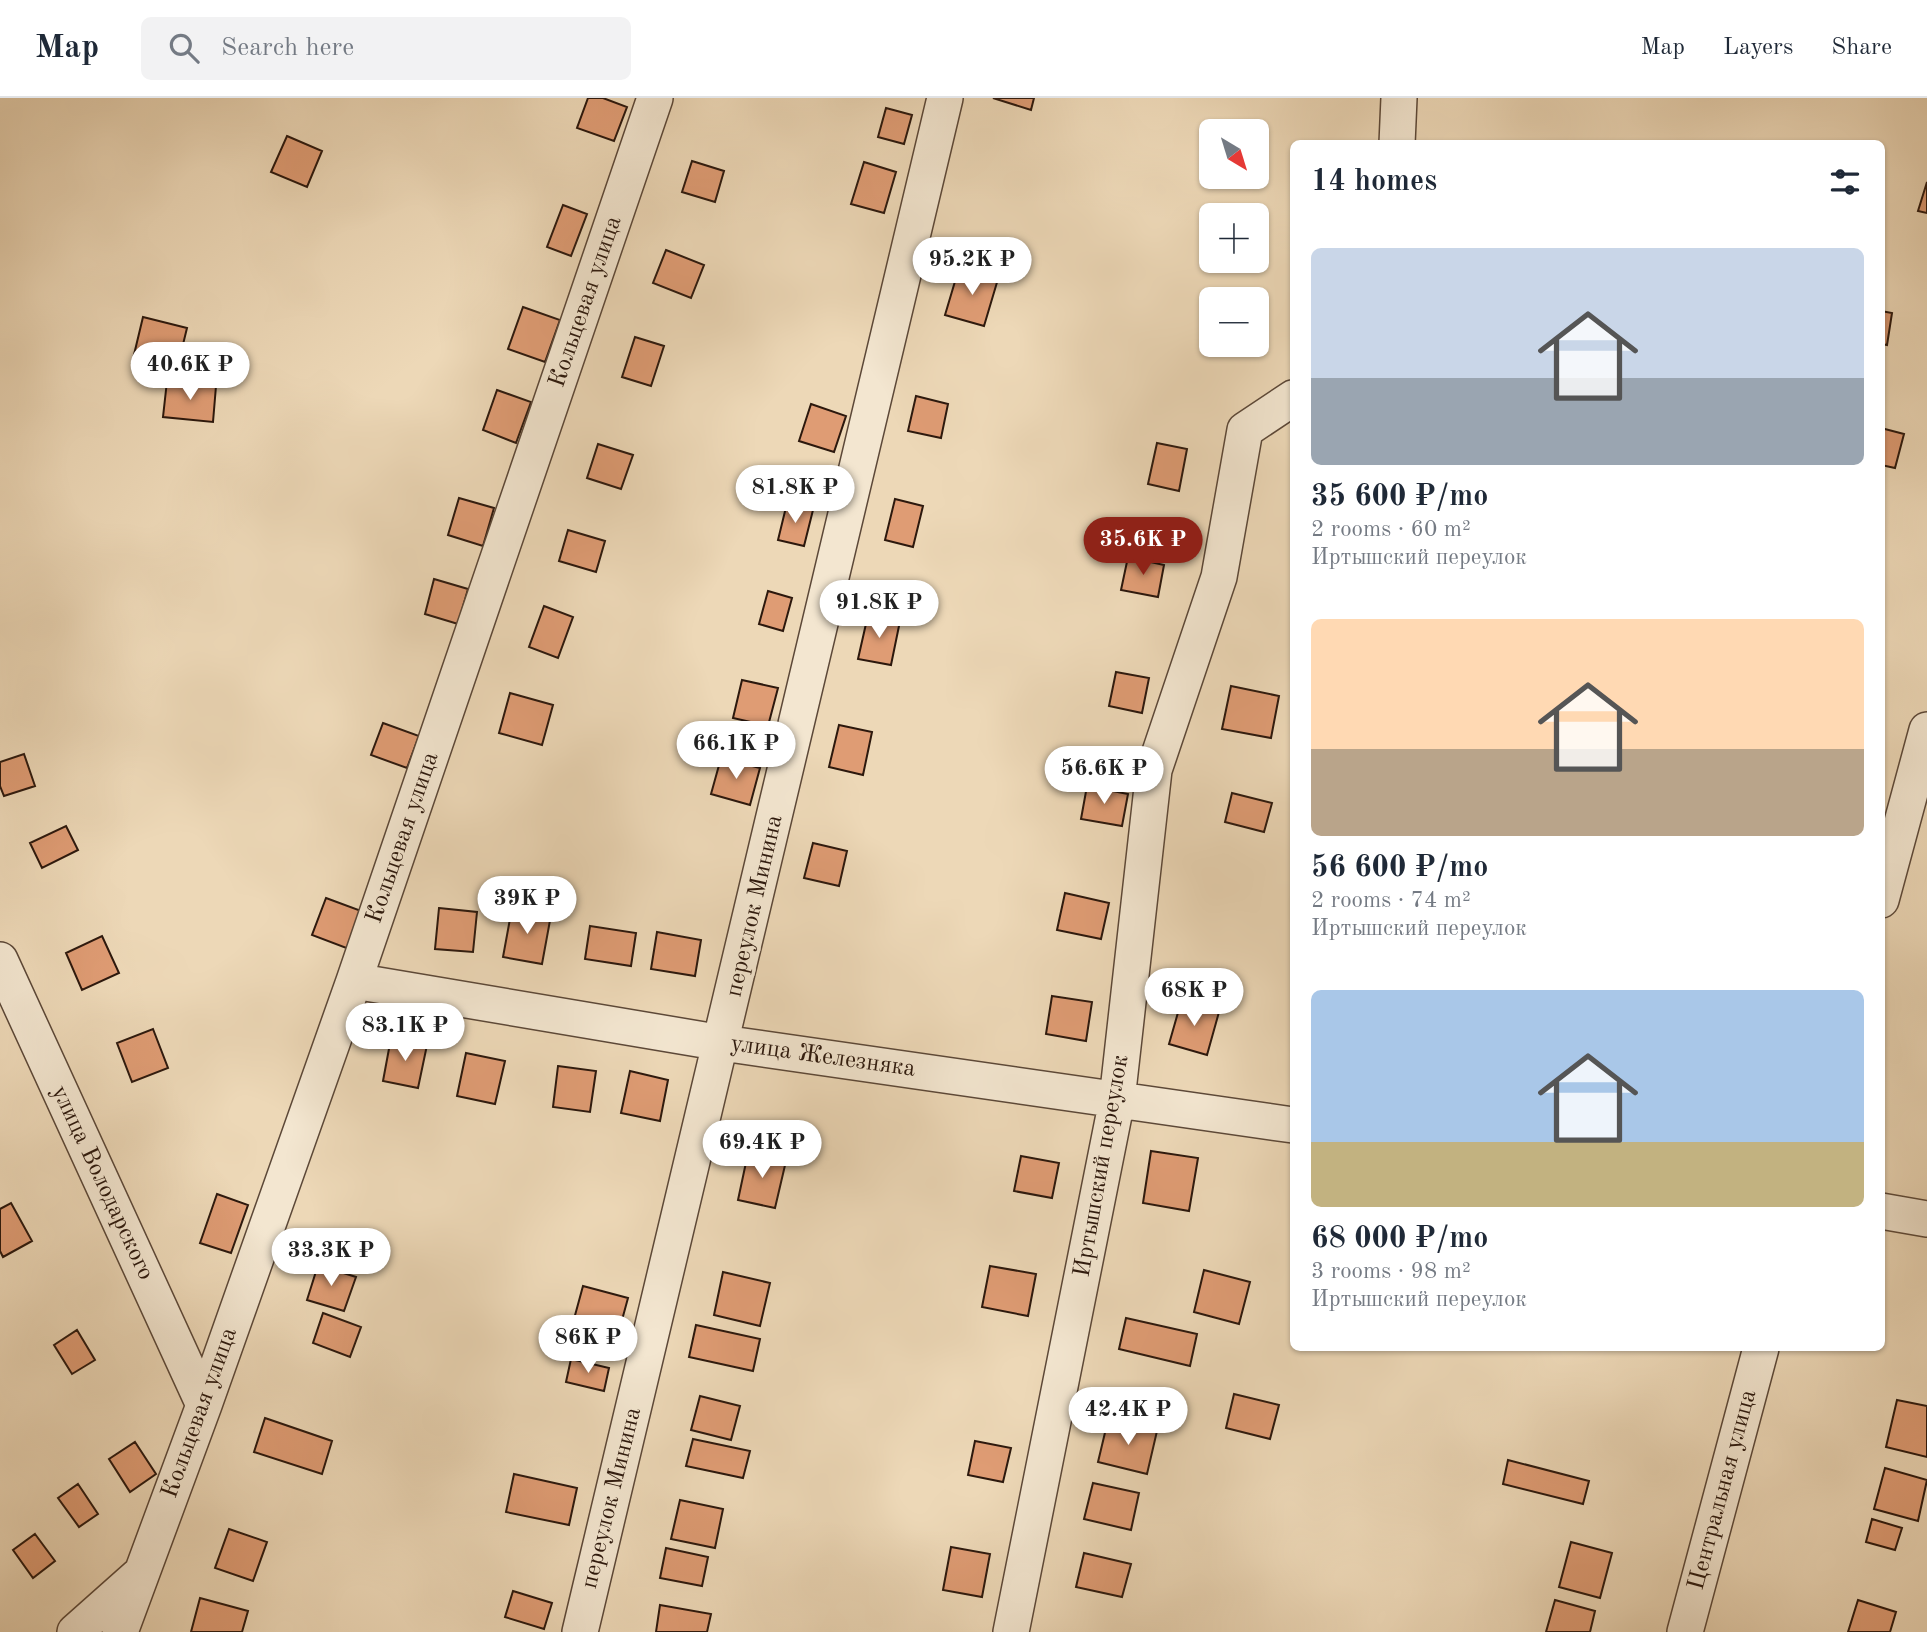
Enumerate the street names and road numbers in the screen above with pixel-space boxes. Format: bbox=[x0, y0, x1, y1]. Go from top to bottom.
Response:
street label: Кольцевая улица bbox=[545, 213, 627, 391]
street label: Кольцевая улица bbox=[362, 749, 444, 927]
street label: переулок Минина bbox=[722, 813, 788, 999]
street label: улица Железняка bbox=[729, 1032, 917, 1082]
street label: Иртышский переулок bbox=[1071, 1053, 1133, 1279]
street label: улица Володарского bbox=[46, 1082, 158, 1284]
street label: Кольцевая улица bbox=[158, 1324, 242, 1501]
street label: Центральная улица bbox=[1685, 1387, 1761, 1593]
street label: переулок Минина bbox=[578, 1405, 646, 1591]

